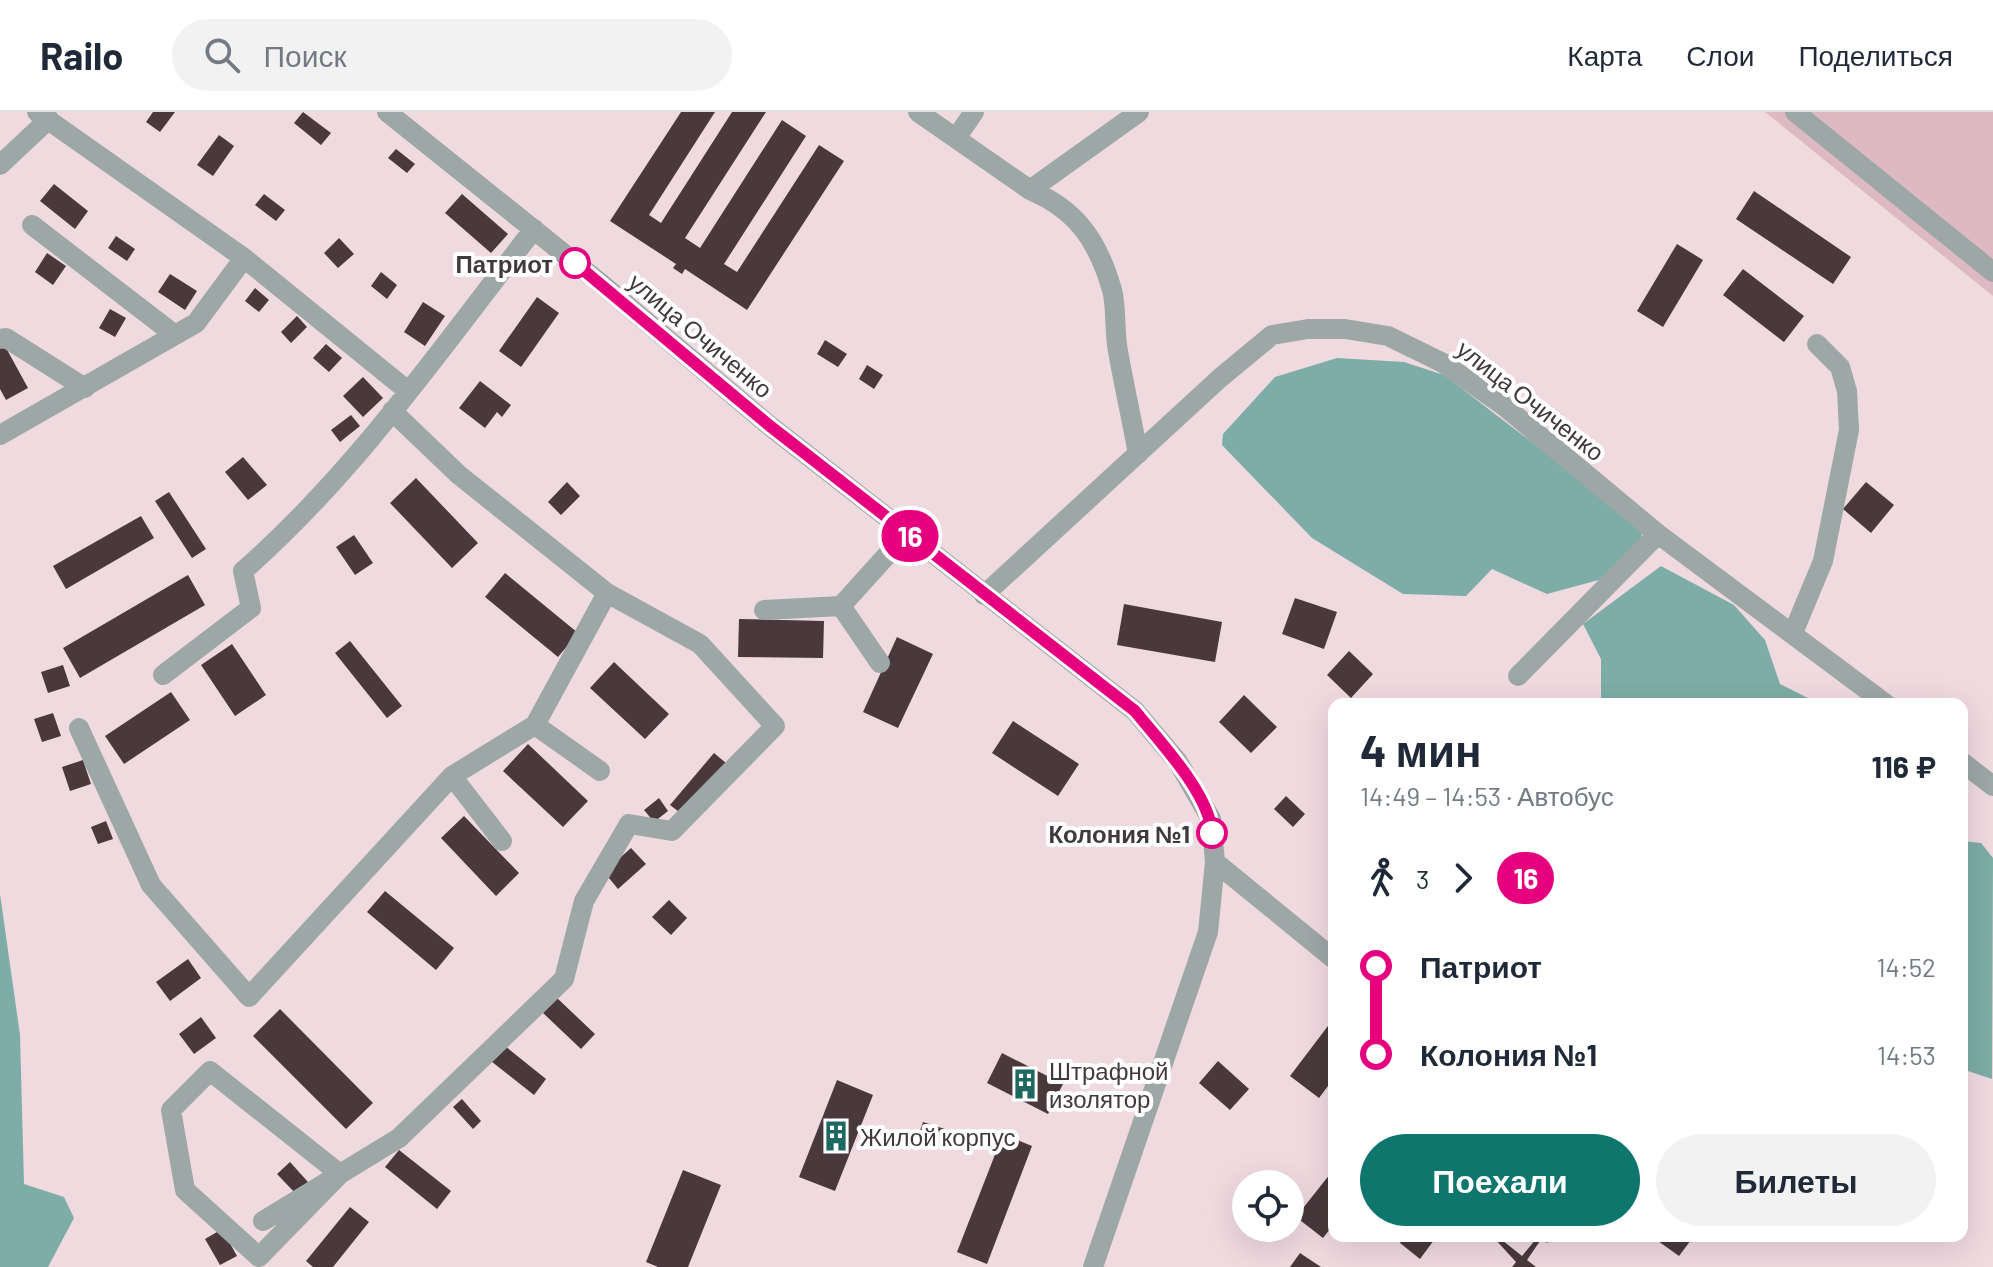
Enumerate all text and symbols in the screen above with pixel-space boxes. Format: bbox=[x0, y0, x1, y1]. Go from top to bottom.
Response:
search box bbox=[172, 19, 732, 91]
text: Railo bbox=[40, 32, 124, 78]
icon: search bbox=[200, 33, 244, 77]
text: Поиск bbox=[264, 37, 347, 73]
text: Карта bbox=[1567, 38, 1642, 72]
text: Слои bbox=[1686, 38, 1754, 72]
text: Поделиться bbox=[1798, 38, 1953, 72]
marker: Патриот bbox=[560, 248, 590, 278]
place label: Патриот bbox=[455, 249, 553, 278]
street label: улица Очиченко bbox=[623, 266, 779, 404]
street label: улица Очиченко bbox=[1452, 334, 1610, 466]
line badge: 16 bbox=[874, 510, 946, 562]
text: 16 bbox=[898, 519, 922, 553]
text: 4 мин bbox=[1360, 723, 1482, 776]
text: 116 ₽ bbox=[1871, 748, 1936, 784]
text: 14:49 – 14:53 · Автобус bbox=[1360, 780, 1614, 811]
marker: Колония №1 bbox=[1197, 818, 1227, 848]
place label: Колония №1 bbox=[1048, 819, 1190, 848]
icon: walk bbox=[1360, 856, 1404, 900]
icon: forward bbox=[1441, 856, 1485, 900]
text: 16 bbox=[1513, 861, 1538, 895]
text: 3 bbox=[1416, 863, 1429, 894]
text: Патриот bbox=[1420, 948, 1542, 984]
text: 14:52 bbox=[1876, 951, 1936, 982]
text: Колония №1 bbox=[1420, 1036, 1597, 1072]
text: 14:53 bbox=[1877, 1039, 1936, 1070]
place label: Штрафной изолятор bbox=[1049, 1056, 1168, 1113]
building icon: Штрафной изолятор bbox=[1008, 1067, 1042, 1101]
building icon: Жилой корпус bbox=[819, 1119, 853, 1153]
place label: Жилой корпус bbox=[860, 1122, 1016, 1151]
button: Поехали bbox=[1360, 1134, 1640, 1226]
button: Билеты bbox=[1656, 1134, 1936, 1226]
map controls bbox=[1232, 1170, 1304, 1242]
button: locate bbox=[1232, 1170, 1304, 1242]

